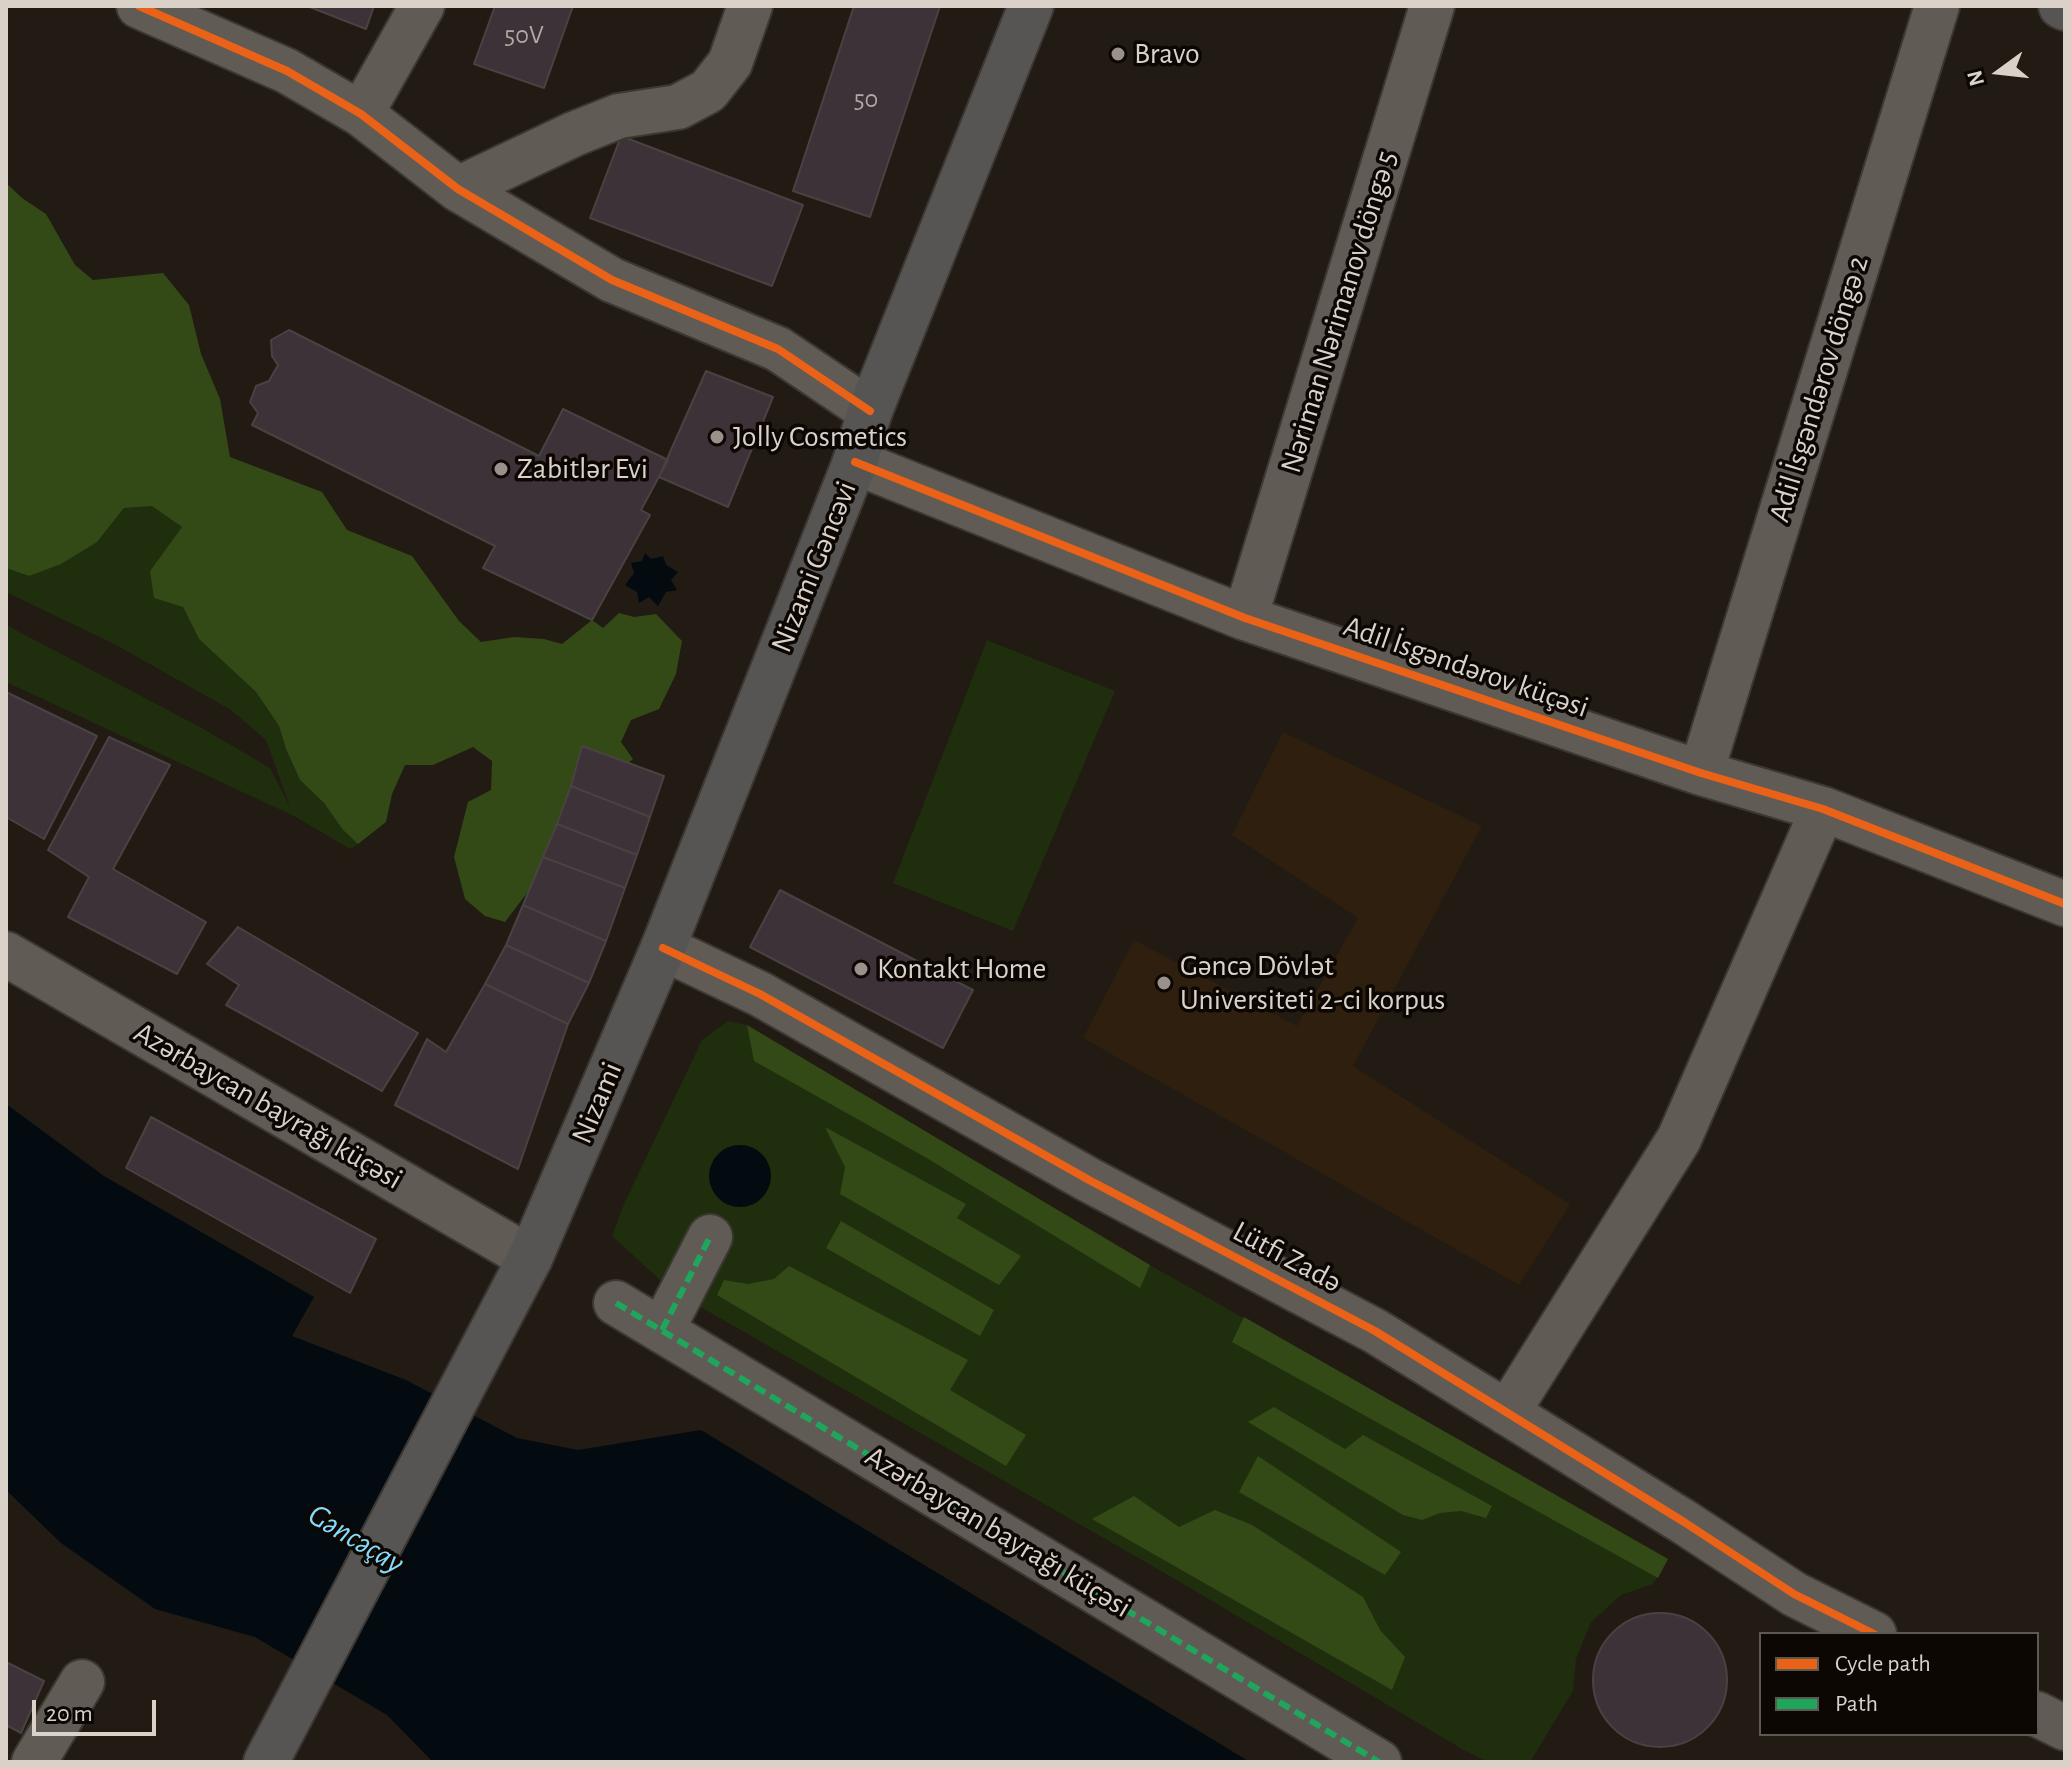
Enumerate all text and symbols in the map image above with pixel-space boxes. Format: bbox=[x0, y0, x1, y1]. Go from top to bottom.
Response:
house number: 50V bbox=[504, 19, 544, 51]
north arrow bbox=[1959, 32, 2039, 112]
place label: Bravo bbox=[1134, 36, 1200, 72]
marker: Bravo bbox=[1109, 45, 1127, 63]
text: N bbox=[1963, 68, 1988, 88]
house number: 50 bbox=[854, 83, 878, 115]
street label: Nəriman Nərimanov döngə 5 bbox=[1273, 147, 1405, 477]
street label: Adil İsgəndərov döngə 2 bbox=[1761, 252, 1877, 526]
place label: Jolly Cosmetics bbox=[733, 419, 907, 455]
marker: Jolly Cosmetics bbox=[708, 428, 726, 446]
place label: Zabitlər Evi bbox=[517, 451, 648, 487]
marker: Zabitlər Evi bbox=[492, 460, 510, 478]
street label: Nizami Gəncəvi bbox=[763, 476, 865, 658]
street label: Adil İsgəndərov küçəsi bbox=[1339, 608, 1593, 726]
place label: Gəncə Dövlət Universiteti 2-ci korpus bbox=[1180, 948, 1445, 1018]
place label: Kontakt Home bbox=[877, 951, 1046, 987]
marker: Kontakt Home bbox=[852, 960, 870, 978]
marker: Gəncə Dövlət Universiteti 2-ci korpus bbox=[1155, 974, 1173, 992]
street label: Azərbaycan bayrağı küçəsi bbox=[128, 1015, 408, 1197]
street label: Nizami bbox=[564, 1057, 630, 1149]
street label: Lütfi Zadə bbox=[1226, 1213, 1348, 1301]
street label: Azərbaycan bayrağı küçəsi bbox=[859, 1438, 1137, 1626]
water label: Gəncəçay bbox=[301, 1495, 411, 1583]
legend bbox=[1759, 1632, 2039, 1736]
text: Cycle path bbox=[1835, 1652, 1931, 1676]
scale bar bbox=[36, 1684, 160, 1734]
text: Path bbox=[1835, 1692, 1878, 1716]
text: 20 m bbox=[46, 1702, 93, 1726]

